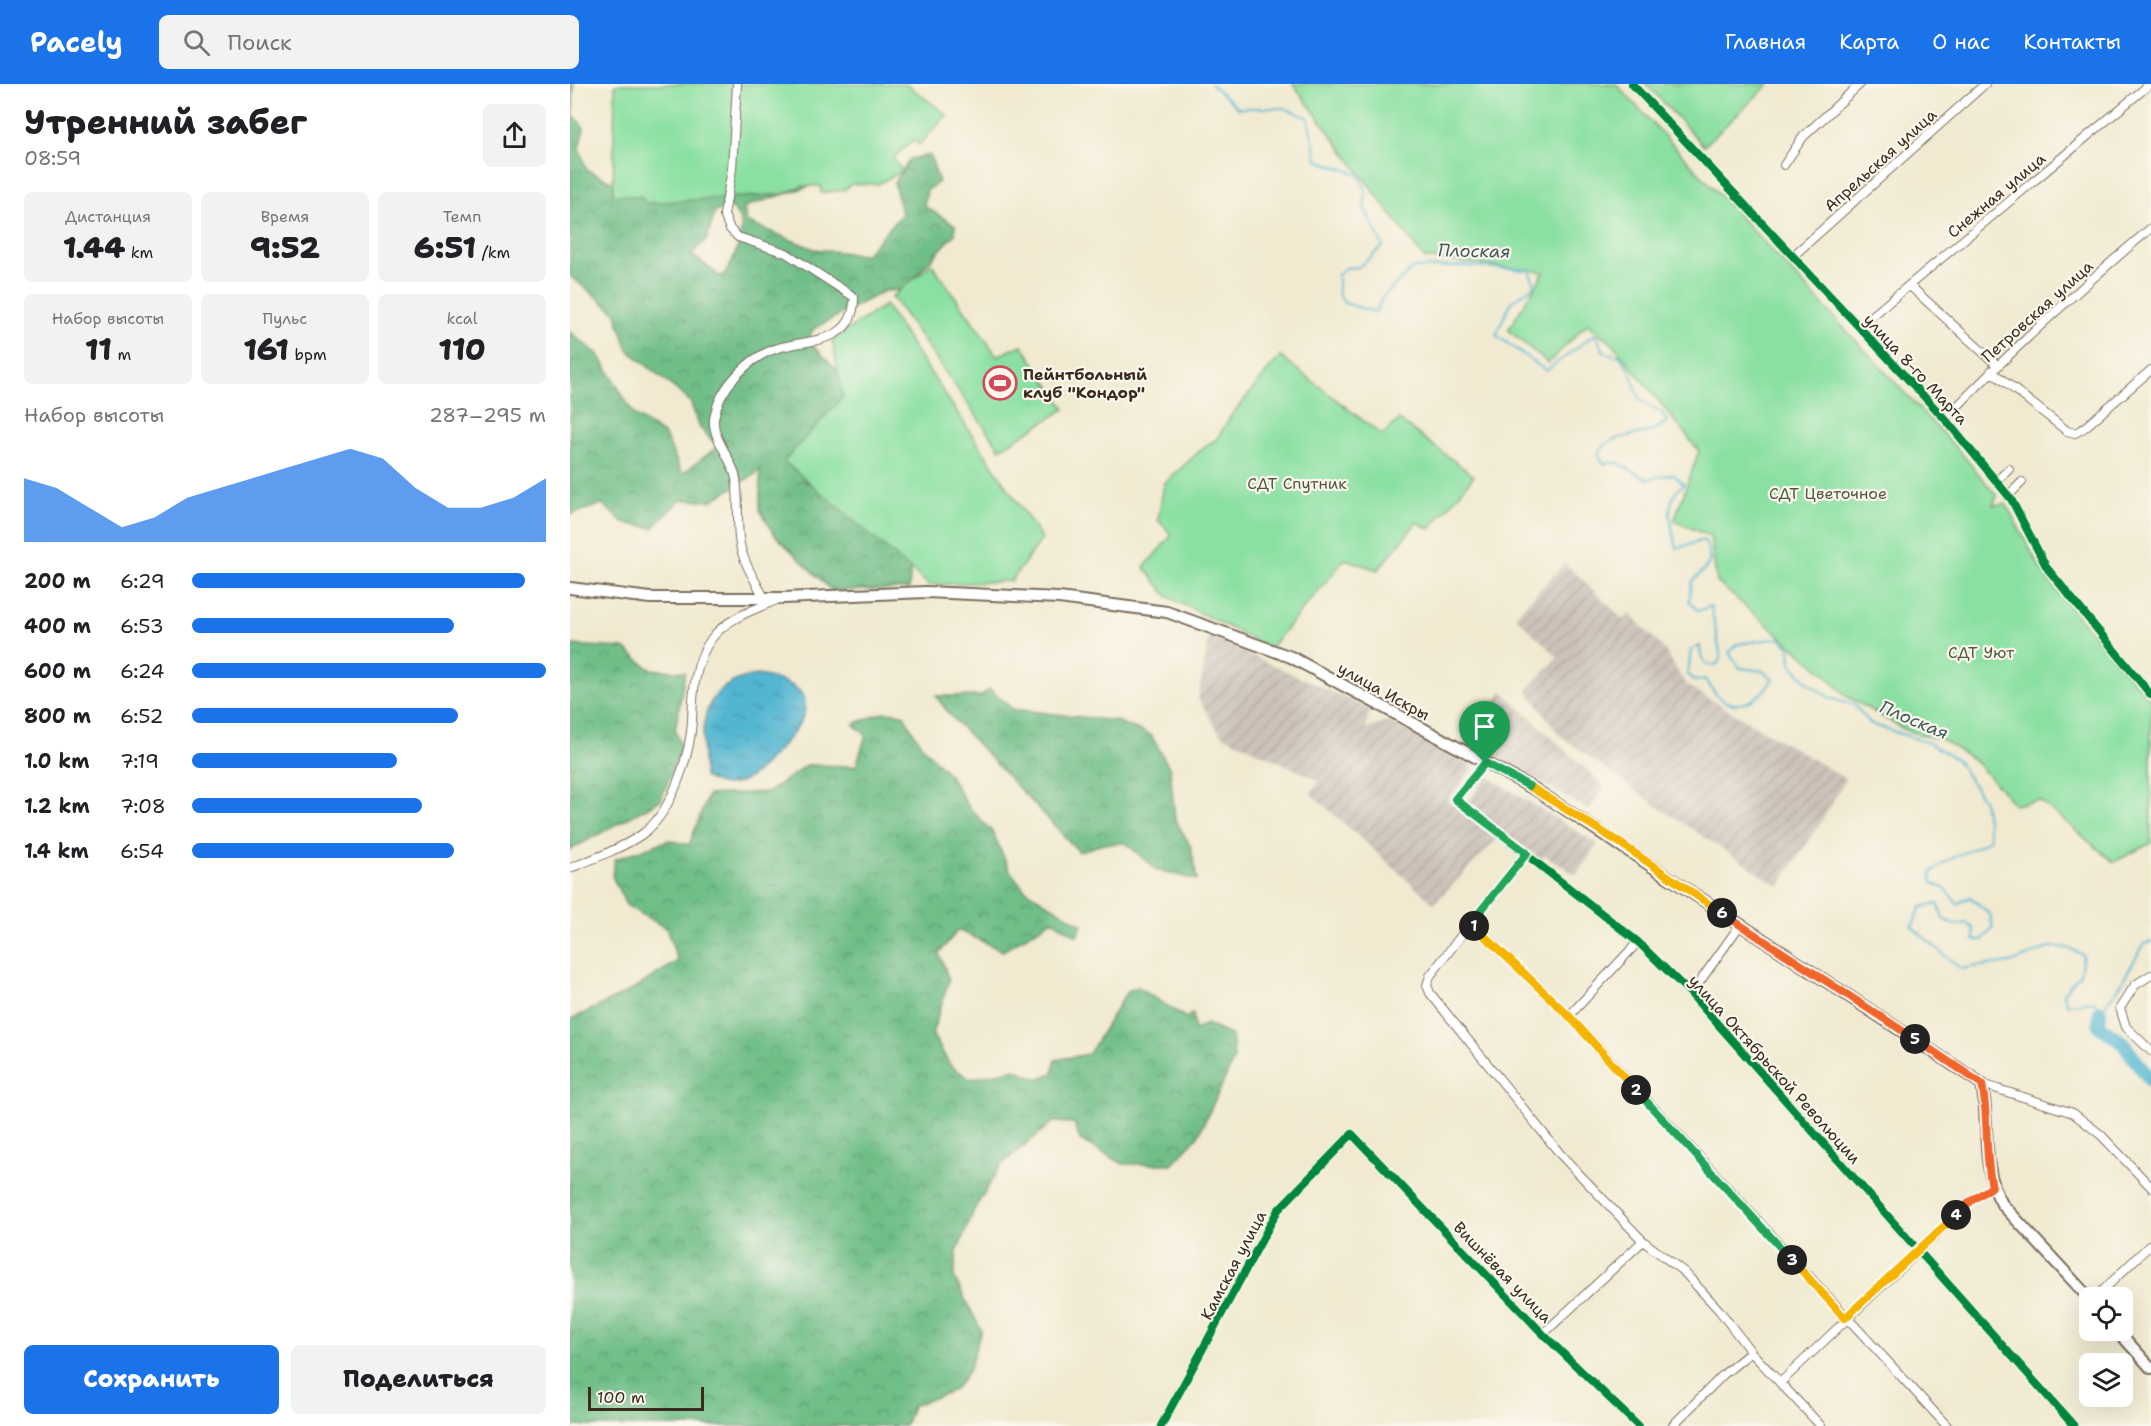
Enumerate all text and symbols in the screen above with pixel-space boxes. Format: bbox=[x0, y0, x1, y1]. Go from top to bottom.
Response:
search box bbox=[159, 15, 579, 69]
text: Pacely bbox=[30, 23, 123, 61]
icon: search bbox=[180, 26, 213, 59]
text: Поиск bbox=[228, 28, 292, 57]
text: Главная bbox=[1725, 28, 1806, 56]
text: Карта bbox=[1839, 28, 1899, 56]
text: О нас bbox=[1932, 28, 1990, 56]
text: Контакты bbox=[2023, 28, 2121, 56]
text: Утренний забег bbox=[24, 100, 307, 145]
button: share bbox=[483, 104, 546, 167]
street label: Апрельская улица bbox=[1820, 104, 1941, 216]
text: 08:59 bbox=[24, 145, 81, 171]
street label: Снежная улица bbox=[1943, 148, 2050, 243]
text: Дистанция bbox=[65, 206, 151, 227]
text: Время bbox=[261, 206, 309, 227]
text: Темп bbox=[443, 206, 481, 227]
text: 1.44 bbox=[63, 227, 125, 268]
text: 9:52 bbox=[250, 227, 320, 268]
text: 6:51 bbox=[414, 227, 476, 268]
water label: Плоская bbox=[1438, 238, 1510, 264]
text: km bbox=[125, 242, 153, 263]
text: /km bbox=[476, 242, 510, 263]
street label: Петровская улица bbox=[1977, 256, 2098, 367]
text: Набор высоты bbox=[52, 308, 164, 329]
text: Пульс bbox=[263, 308, 307, 329]
text: kcal bbox=[446, 308, 478, 329]
street label: улица 8-го Марта bbox=[1859, 309, 1973, 429]
text: 11 bbox=[85, 329, 112, 370]
text: 161 bbox=[243, 329, 289, 370]
text: 110 bbox=[438, 329, 486, 370]
text: m bbox=[112, 344, 131, 365]
text: bpm bbox=[289, 344, 327, 365]
place label: Пейнтбольный клуб "Кондор" bbox=[1023, 364, 1147, 403]
sports icon: Пейнтбольный клуб "Кондор" bbox=[982, 365, 1018, 401]
text: Набор высоты bbox=[24, 402, 164, 428]
text: 287–295 m bbox=[429, 402, 546, 428]
park label: СДТ Спутник bbox=[1247, 473, 1347, 494]
park label: СДТ Цветочное bbox=[1769, 483, 1887, 504]
text: 200 m bbox=[24, 568, 91, 594]
text: 6:29 bbox=[120, 568, 165, 594]
text: 400 m bbox=[24, 613, 91, 639]
text: 6:53 bbox=[120, 613, 164, 639]
park label: СДТ Уют bbox=[1948, 642, 2015, 663]
text: 600 m bbox=[24, 658, 91, 684]
text: 6:24 bbox=[120, 658, 164, 684]
street label: улица Искры bbox=[1334, 658, 1433, 725]
water label: Плоская bbox=[1876, 695, 1952, 745]
pin bbox=[1459, 701, 1510, 763]
text: 800 m bbox=[24, 703, 91, 729]
text: 6:52 bbox=[120, 703, 164, 729]
icon: arrive bbox=[1468, 710, 1501, 743]
text: 1.0 km bbox=[24, 748, 89, 774]
text: 7:19 bbox=[120, 748, 159, 774]
text: 1.2 km bbox=[24, 793, 90, 819]
text: 7:08 bbox=[120, 793, 166, 819]
text: 1.4 km bbox=[24, 838, 89, 864]
text: 6:54 bbox=[120, 838, 164, 864]
pin: 6 bbox=[1707, 898, 1737, 928]
text: 6 bbox=[1716, 902, 1728, 923]
pin: 1 bbox=[1459, 911, 1489, 941]
text: 1 bbox=[1470, 915, 1478, 936]
street label: улица Октябрьской Революции bbox=[1684, 970, 1865, 1168]
pin: 5 bbox=[1900, 1024, 1930, 1054]
text: 5 bbox=[1910, 1028, 1920, 1049]
pin: 2 bbox=[1621, 1075, 1651, 1105]
text: 2 bbox=[1630, 1079, 1642, 1100]
pin: 4 bbox=[1941, 1200, 1971, 1230]
text: 4 bbox=[1950, 1204, 1962, 1225]
street label: Камская улица bbox=[1196, 1207, 1271, 1323]
street label: Вишнёвая улица bbox=[1449, 1217, 1556, 1328]
pin: 3 bbox=[1777, 1245, 1807, 1275]
text: 3 bbox=[1786, 1249, 1798, 1270]
map controls bbox=[2079, 1287, 2133, 1407]
button: locate bbox=[2079, 1287, 2133, 1341]
button: Сохранить bbox=[24, 1345, 279, 1414]
button: Поделиться bbox=[291, 1345, 546, 1414]
button: layers bbox=[2079, 1353, 2133, 1407]
scale bar bbox=[588, 1384, 704, 1412]
text: 100 m bbox=[597, 1387, 645, 1408]

